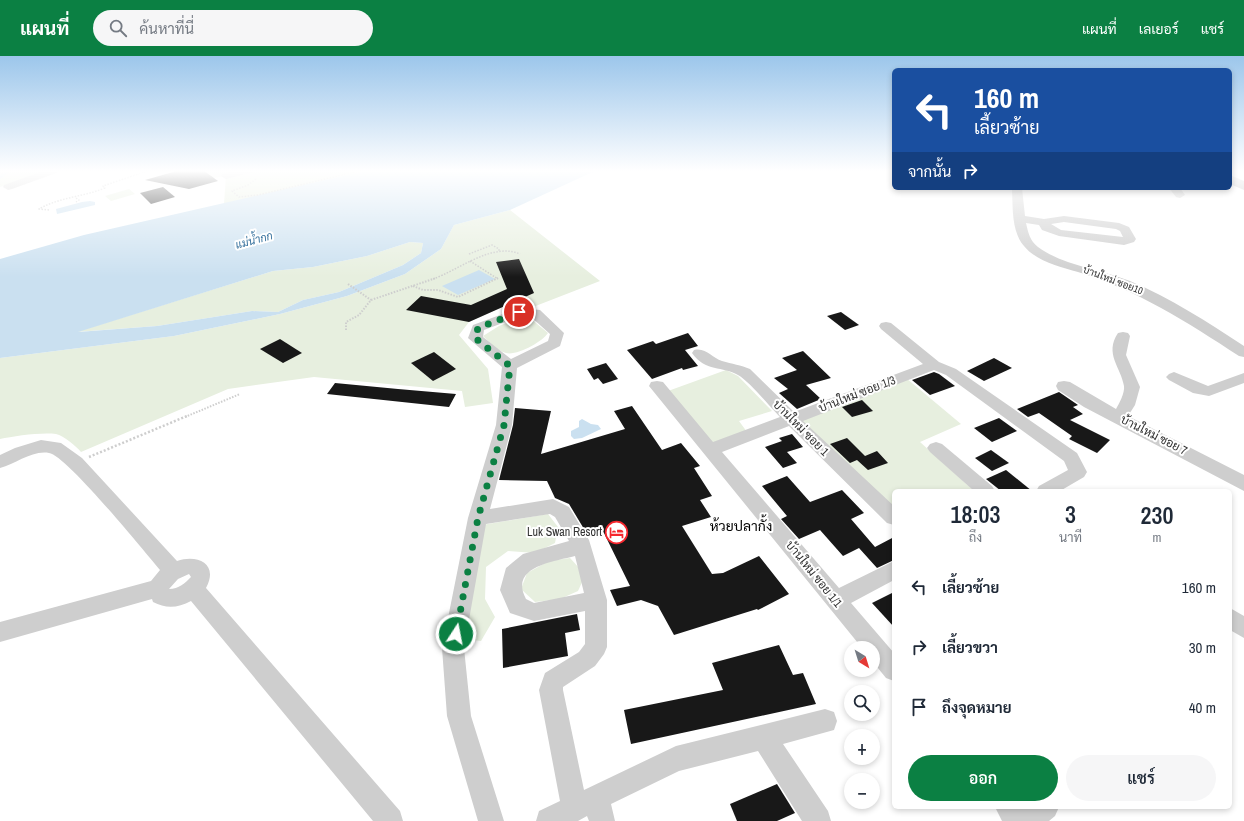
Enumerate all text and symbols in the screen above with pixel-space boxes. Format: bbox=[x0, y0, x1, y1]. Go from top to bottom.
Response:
search box bbox=[93, 10, 373, 46]
text: แผนที่ bbox=[20, 15, 69, 41]
icon: search bbox=[107, 17, 129, 39]
text: ค้นหาที่นี่ bbox=[139, 18, 194, 39]
text: แผนที่ bbox=[1082, 20, 1117, 38]
text: เลเยอร์ bbox=[1139, 20, 1179, 38]
text: แชร์ bbox=[1201, 20, 1224, 38]
text: 160 m bbox=[974, 79, 1039, 117]
icon: left bbox=[908, 84, 960, 136]
text: เลี้ยวซ้าย bbox=[974, 115, 1040, 140]
icon: right bbox=[959, 160, 981, 182]
text: จากนั้น bbox=[908, 161, 951, 182]
water label: แม่น้ำกก bbox=[233, 224, 274, 252]
street label: บ้านใหม่ ซอย10 bbox=[1081, 263, 1145, 298]
pin bbox=[502, 295, 536, 329]
icon: arrive bbox=[508, 301, 530, 323]
street label: บ้านใหม่ ซอย 1/3 bbox=[816, 372, 898, 416]
street label: บ้านใหม่ ซอย 1 bbox=[770, 397, 833, 460]
street label: บ้านใหม่ ซอย 7 bbox=[1118, 411, 1191, 459]
text: 18:03 bbox=[951, 498, 1000, 530]
text: 3 bbox=[1065, 498, 1076, 530]
text: 230 bbox=[1141, 499, 1173, 531]
district label: ห้วยปลากั้ง bbox=[710, 514, 772, 535]
hotel icon: Luk Swan Resort bbox=[604, 519, 630, 545]
place label: Luk Swan Resort bbox=[527, 524, 602, 540]
text: ถึง bbox=[969, 529, 982, 546]
text: นาที bbox=[1059, 529, 1082, 546]
text: m bbox=[1153, 529, 1161, 546]
street label: บ้านใหม่ ซอย 1/1 bbox=[782, 537, 846, 611]
icon: left bbox=[908, 576, 930, 598]
text: เลี้ยวซ้าย bbox=[942, 577, 999, 598]
text: 160 m bbox=[1182, 577, 1216, 598]
position arrow bbox=[435, 613, 477, 655]
icon: right bbox=[908, 636, 930, 658]
text: เลี้ยวขวา bbox=[942, 637, 998, 658]
text: 30 m bbox=[1189, 637, 1216, 658]
north arrow bbox=[844, 641, 880, 677]
map controls bbox=[844, 641, 880, 809]
button: search bbox=[844, 685, 880, 721]
icon: arrive bbox=[908, 696, 930, 718]
text: ถึงจุดหมาย bbox=[942, 697, 1012, 718]
text: 40 m bbox=[1189, 697, 1216, 718]
button: + bbox=[844, 729, 880, 765]
button: ออก bbox=[908, 755, 1058, 801]
button: แชร์ bbox=[1066, 755, 1216, 801]
button: − bbox=[844, 773, 880, 809]

